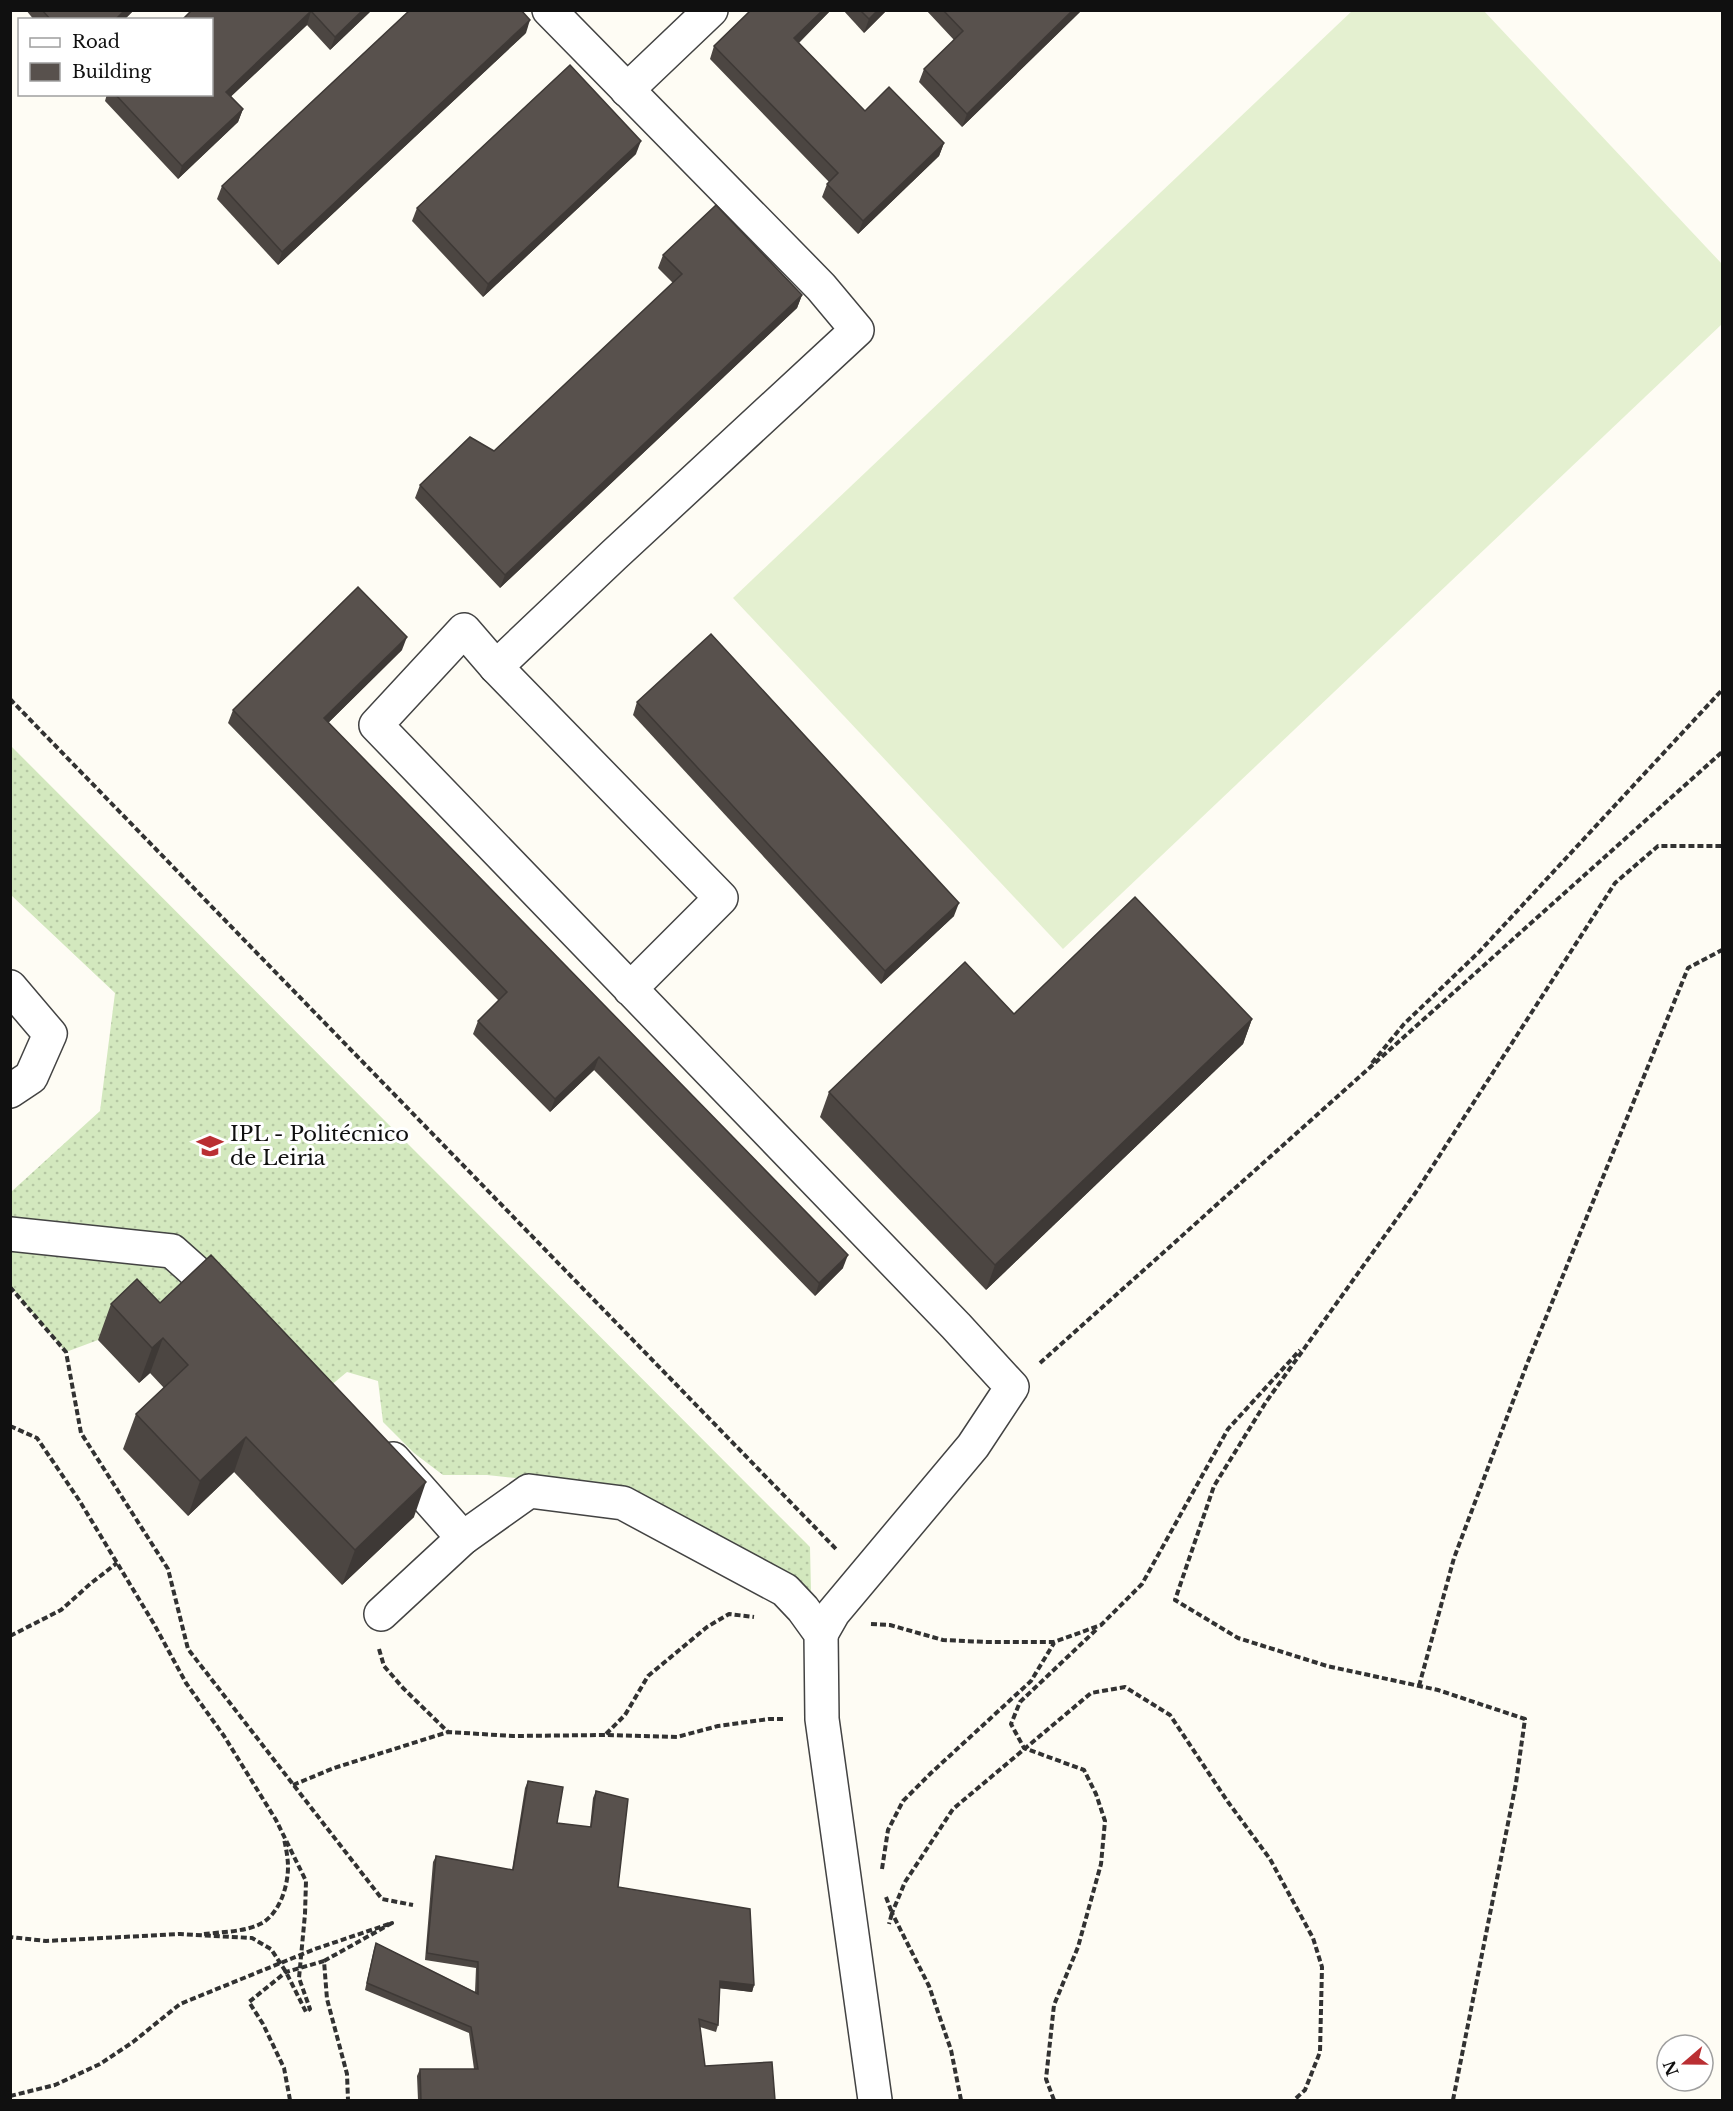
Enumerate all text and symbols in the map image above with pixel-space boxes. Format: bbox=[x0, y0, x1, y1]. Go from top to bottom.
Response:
legend bbox=[18, 18, 213, 96]
text: Road bbox=[72, 31, 120, 53]
text: Building bbox=[72, 61, 151, 83]
place label: IPL - Politécnico de Leiria bbox=[230, 1121, 409, 1171]
school or university icon: IPL - Politécnico de Leiria bbox=[195, 1131, 225, 1161]
north arrow bbox=[1655, 2033, 1715, 2093]
text: N bbox=[1659, 2058, 1683, 2079]

